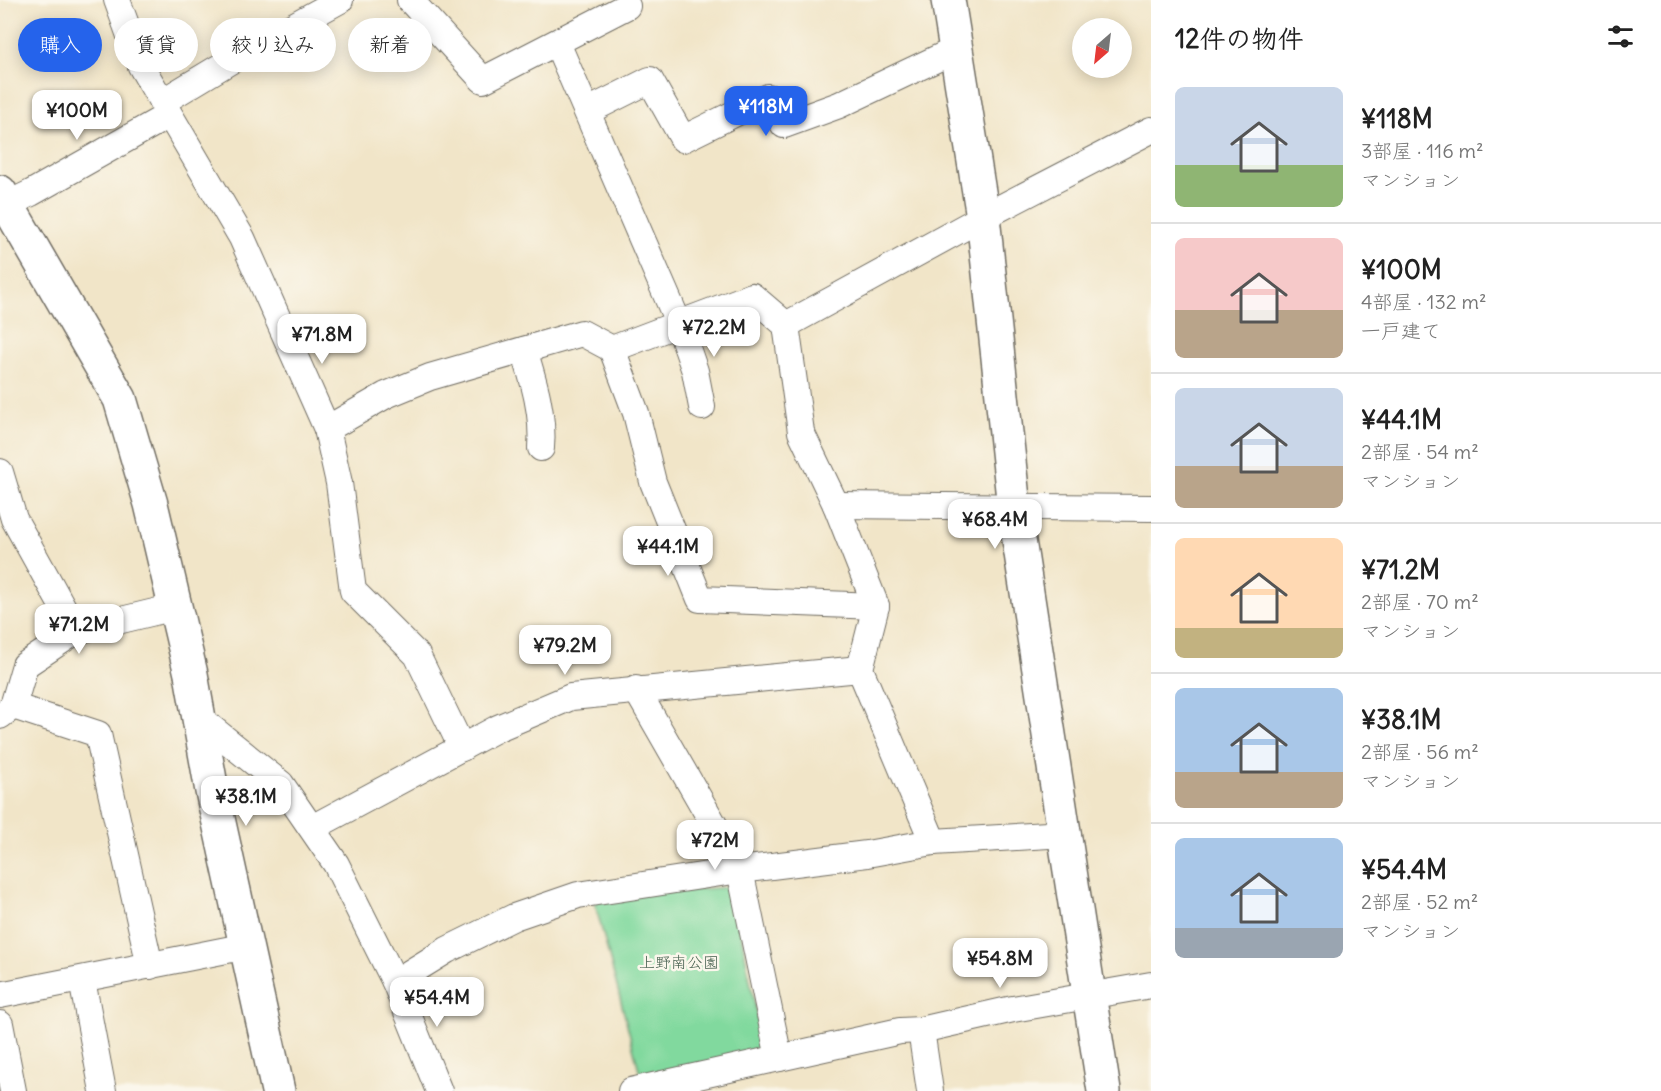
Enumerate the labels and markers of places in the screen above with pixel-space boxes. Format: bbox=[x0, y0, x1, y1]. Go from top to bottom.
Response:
pin: ¥118M bbox=[724, 86, 808, 137]
pin: ¥100M bbox=[35, 90, 119, 141]
pin: ¥72.2M bbox=[665, 307, 763, 358]
pin: ¥71.8M bbox=[273, 314, 371, 365]
pin: ¥68.4M bbox=[946, 499, 1044, 550]
pin: ¥44.1M bbox=[619, 526, 717, 577]
pin: ¥71.2M bbox=[30, 604, 128, 655]
pin: ¥79.2M bbox=[516, 625, 614, 676]
pin: ¥38.1M bbox=[197, 776, 295, 827]
pin: ¥72M bbox=[679, 820, 751, 871]
pin: ¥54.8M bbox=[951, 938, 1049, 989]
pin: ¥54.4M bbox=[388, 977, 486, 1028]

